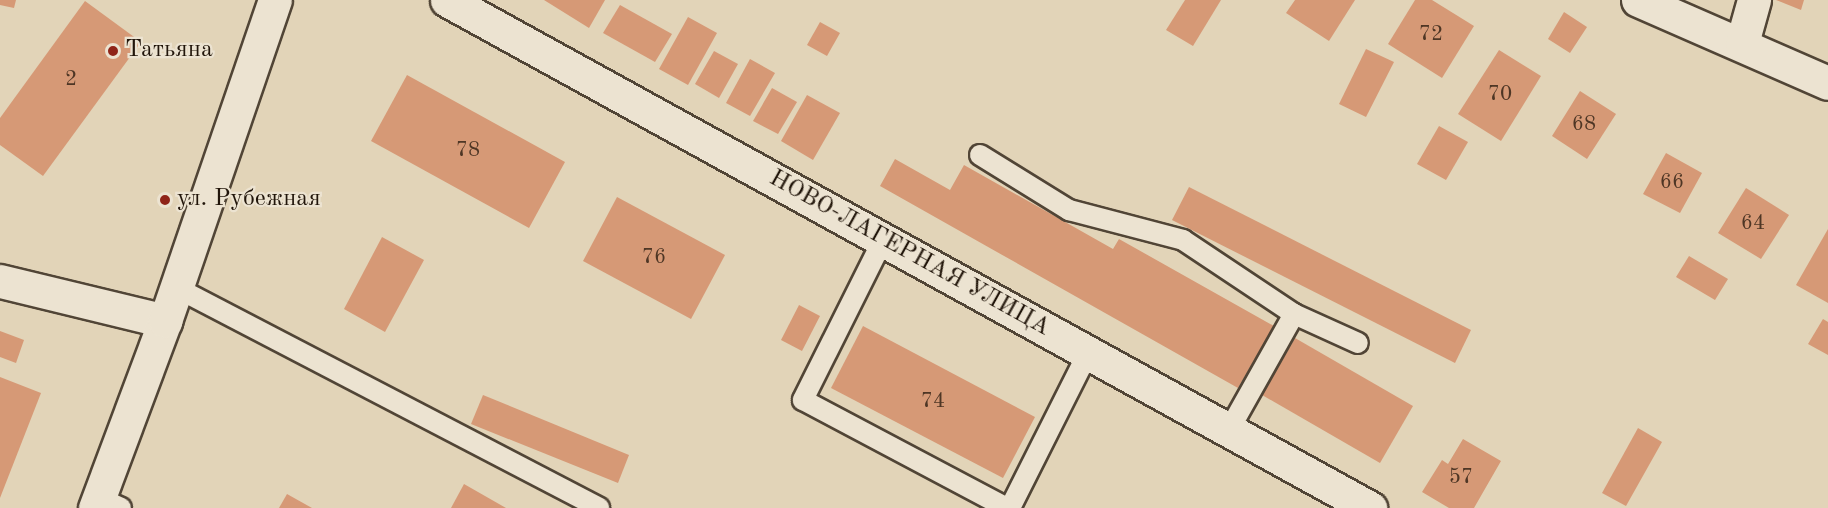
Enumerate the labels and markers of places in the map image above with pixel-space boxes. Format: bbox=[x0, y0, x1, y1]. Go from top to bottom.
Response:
place label: Татьяна bbox=[125, 37, 213, 65]
marker: Татьяна bbox=[106, 44, 120, 58]
place label: ул. Рубежная bbox=[177, 186, 321, 214]
marker: ул. Рубежная bbox=[158, 193, 172, 207]

